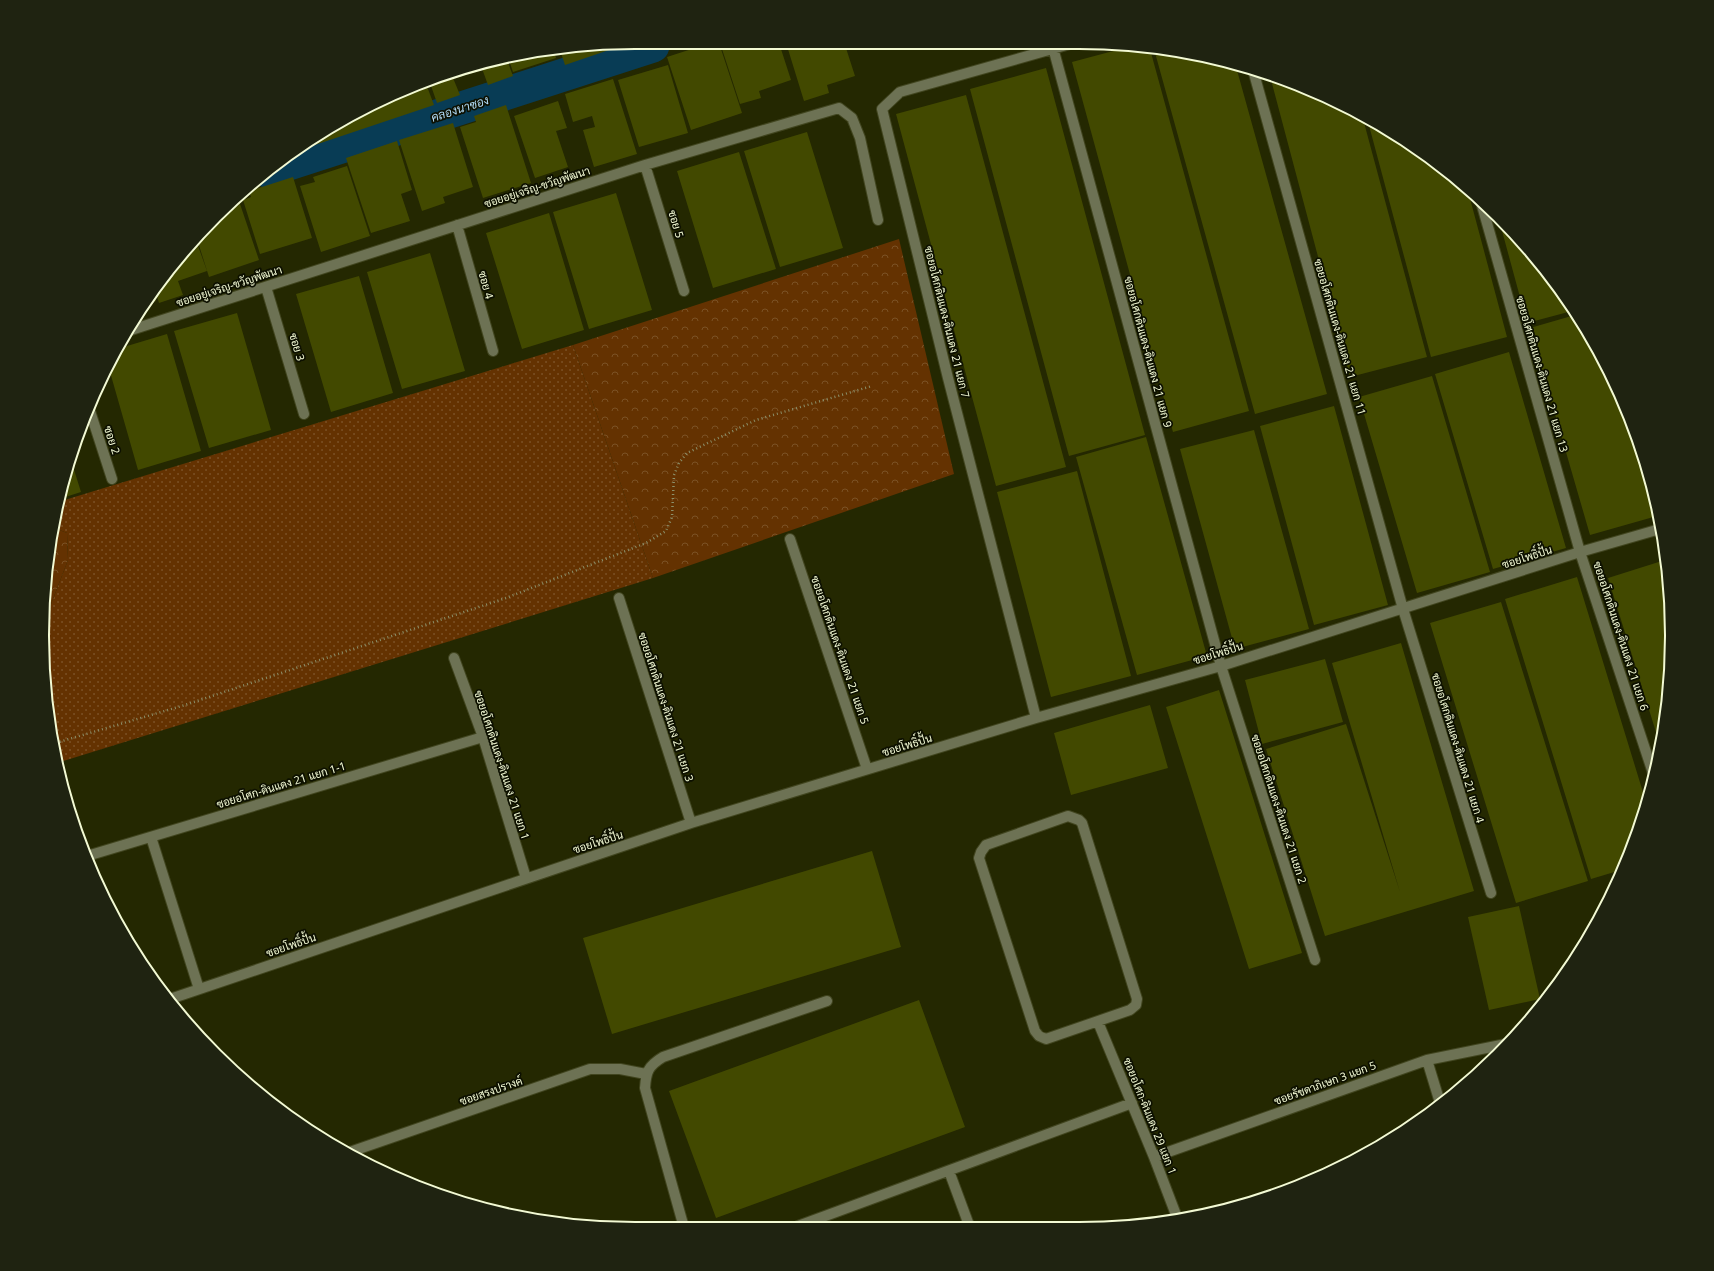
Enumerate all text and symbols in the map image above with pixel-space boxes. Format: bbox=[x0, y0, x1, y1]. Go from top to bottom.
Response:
water label: คลองนาซอง bbox=[429, 91, 492, 126]
street label: ซอยอยู่เจริญ-ขวัญพัฒนา bbox=[482, 162, 592, 212]
street label: ซอย 5 bbox=[665, 208, 688, 240]
street label: ซอยอโศกดินแดง-ดินแดง 21 แยก 7 bbox=[921, 244, 974, 399]
street label: ซอยอโศกดินแดง-ดินแดง 21 แยก 11 bbox=[1311, 257, 1370, 417]
street label: ซอยอยู่เจริญ-ขวัญพัฒนา bbox=[174, 261, 284, 311]
street label: ซอย 4 bbox=[475, 269, 498, 301]
street label: ซอยอโศกดินแดง-ดินแดง 21 แยก 9 bbox=[1121, 275, 1176, 429]
street label: ซอยอโศกดินแดง-ดินแดง 21 แยก 13 bbox=[1513, 294, 1572, 454]
street label: ซอย 3 bbox=[286, 331, 309, 363]
street label: ซอย 2 bbox=[101, 424, 124, 456]
street label: ซอยโพธิ์ปั้น bbox=[1499, 538, 1554, 572]
street label: ซอยอโศกดินแดง-ดินแดง 21 แยก 6 bbox=[1590, 559, 1653, 712]
street label: ซอยอโศกดินแดง-ดินแดง 21 แยก 5 bbox=[808, 574, 873, 726]
street label: ซอยอโศกดินแดง-ดินแดง 21 แยก 3 bbox=[635, 630, 698, 783]
street label: ซอยโพธิ์ปั้น bbox=[1190, 634, 1245, 667]
street label: ซอยอโศกดินแดง-ดินแดง 21 แยก 4 bbox=[1429, 671, 1489, 825]
street label: ซอยอโศกดินแดง-ดินแดง 21 แยก 1 bbox=[471, 688, 534, 841]
street label: ซอยโพธิ์ปั้น bbox=[879, 726, 934, 759]
street label: ซอยอโศกดินแดง-ดินแดง 21 แยก 2 bbox=[1248, 732, 1311, 885]
street label: ซอยอโศก-ดินแดง 21 แยก 1-1 bbox=[214, 758, 347, 811]
street label: ซอยโพธิ์ปั้น bbox=[570, 823, 625, 857]
street label: ซอยโพธิ์ปั้น bbox=[263, 926, 318, 960]
street label: ซอยอโศก-ดินแดง 29 แยก 1 bbox=[1120, 1055, 1181, 1176]
street label: ซอยรัชดาภิเษก 3 แยก 5 bbox=[1272, 1057, 1378, 1108]
street label: ซอยสรงปรางค์ bbox=[457, 1073, 524, 1108]

